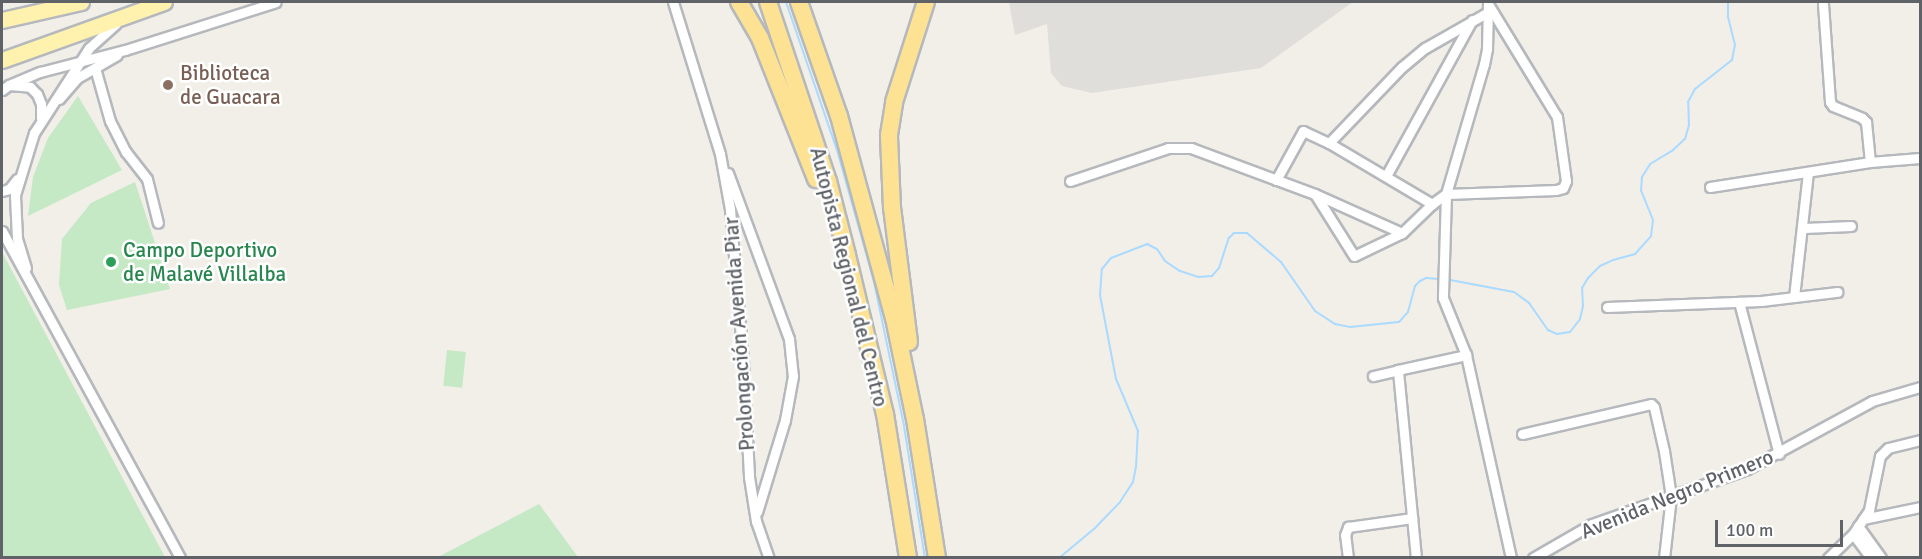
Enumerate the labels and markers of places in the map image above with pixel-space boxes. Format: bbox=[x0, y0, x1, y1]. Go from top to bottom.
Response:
place label: Biblioteca de Guacara bbox=[180, 60, 281, 110]
marker: Biblioteca de Guacara bbox=[161, 78, 175, 92]
place label: Campo Deportivo de Malavé Villalba bbox=[123, 237, 286, 287]
marker: Campo Deportivo de Malavé Villalba bbox=[104, 255, 118, 269]

